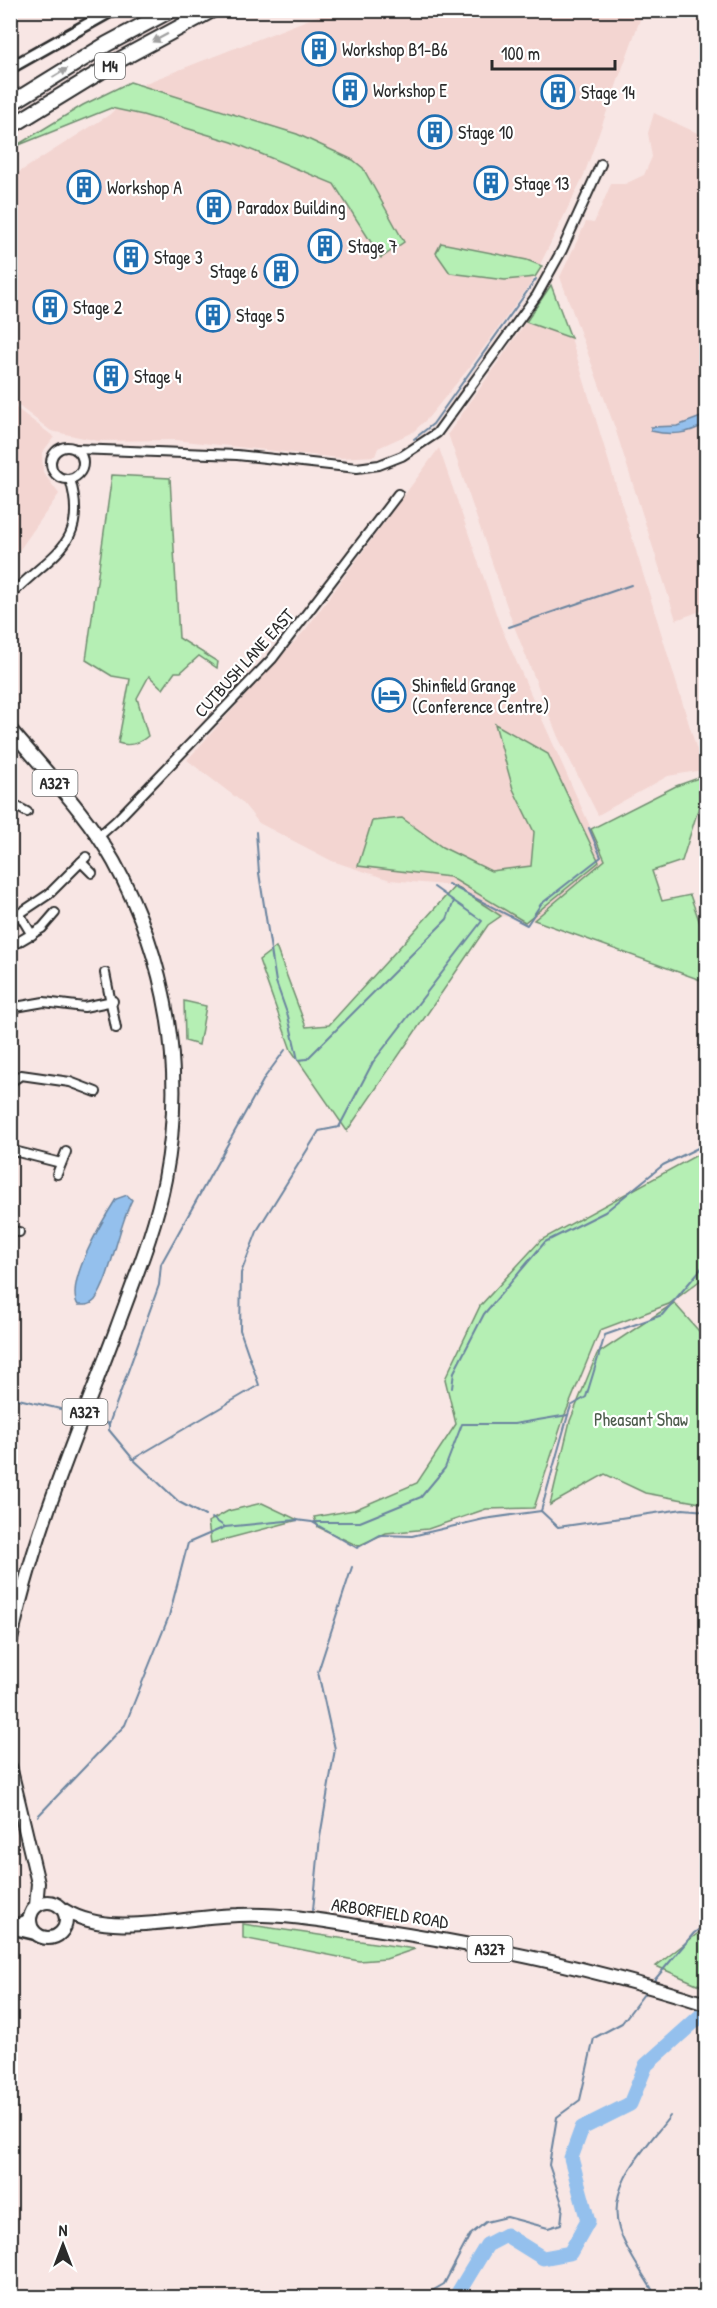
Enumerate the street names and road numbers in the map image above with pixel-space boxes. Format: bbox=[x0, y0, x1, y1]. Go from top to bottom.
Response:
road number: M4 bbox=[95, 53, 125, 79]
street label: CUTBUSH LANE EAST bbox=[188, 603, 300, 723]
road number: A327 bbox=[32, 770, 78, 796]
road number: A327 bbox=[62, 1399, 107, 1425]
street label: ARBORFIELD ROAD bbox=[330, 1891, 451, 1935]
road number: A327 bbox=[468, 1936, 512, 1962]

